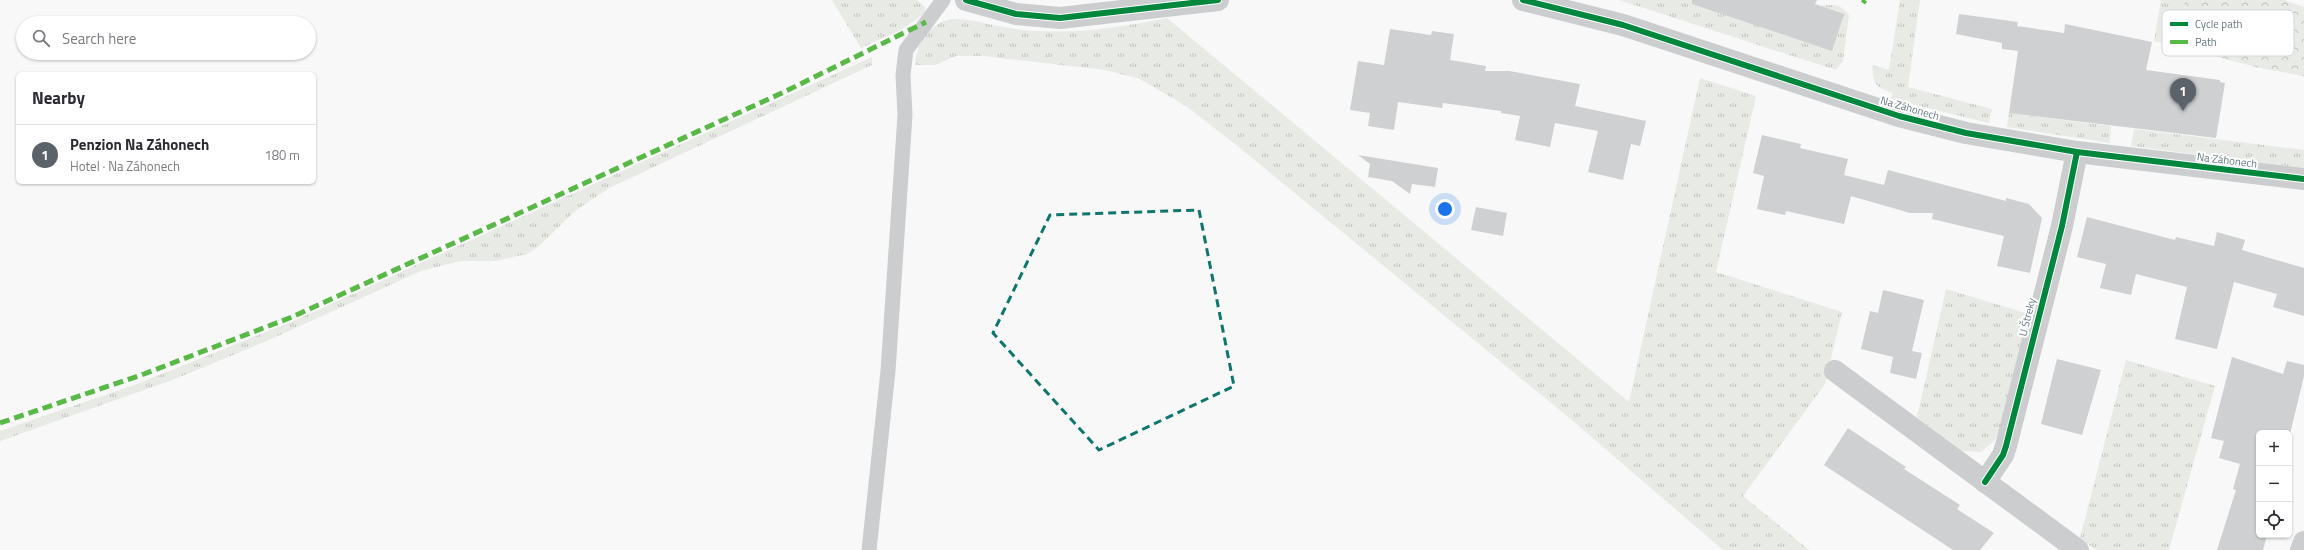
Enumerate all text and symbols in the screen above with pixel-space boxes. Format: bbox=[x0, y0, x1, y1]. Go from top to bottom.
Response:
legend bbox=[2162, 10, 2294, 56]
search box bbox=[16, 16, 316, 60]
text: Cycle path bbox=[2195, 16, 2243, 32]
icon: search bbox=[30, 27, 52, 49]
text: Search here bbox=[62, 27, 136, 50]
text: Path bbox=[2195, 34, 2217, 50]
pin: 1 bbox=[2170, 78, 2196, 111]
text: Nearby bbox=[32, 85, 85, 111]
street label: Na Záhonech bbox=[1879, 92, 1941, 124]
text: Penzion Na Záhonech bbox=[70, 133, 209, 156]
text: 1 bbox=[41, 145, 49, 165]
text: 180 m bbox=[264, 145, 300, 165]
street label: Na Záhonech bbox=[2196, 148, 2258, 172]
text: Hotel · Na Záhonech bbox=[70, 156, 180, 176]
your location bbox=[1435, 199, 1455, 219]
street label: U Štreky bbox=[2015, 295, 2040, 338]
map controls bbox=[2256, 430, 2292, 538]
button: + bbox=[2256, 430, 2292, 466]
button: − bbox=[2256, 466, 2292, 502]
button: locate bbox=[2256, 502, 2292, 538]

